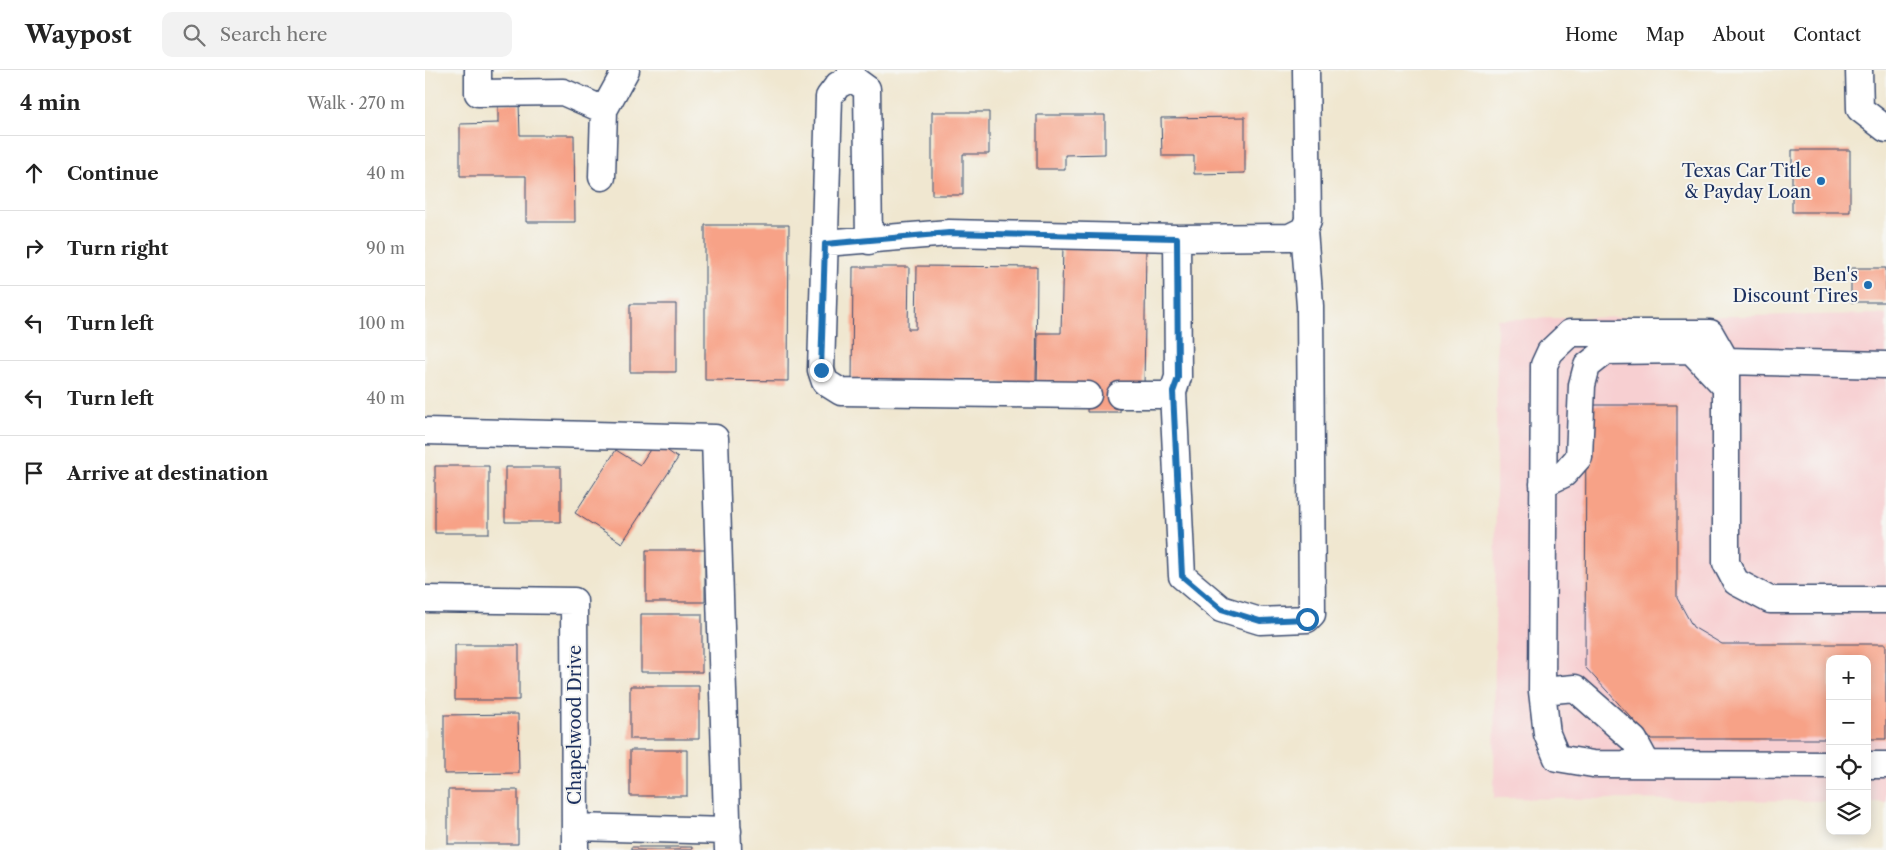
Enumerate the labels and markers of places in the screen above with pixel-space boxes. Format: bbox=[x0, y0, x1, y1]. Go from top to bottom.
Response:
place label: Texas Car Title & Payday Loan bbox=[1682, 160, 1811, 203]
marker: Texas Car Title & Payday Loan bbox=[1815, 175, 1827, 187]
place label: Ben's Discount Tires bbox=[1733, 264, 1858, 307]
marker: Ben's Discount Tires bbox=[1862, 279, 1874, 291]

